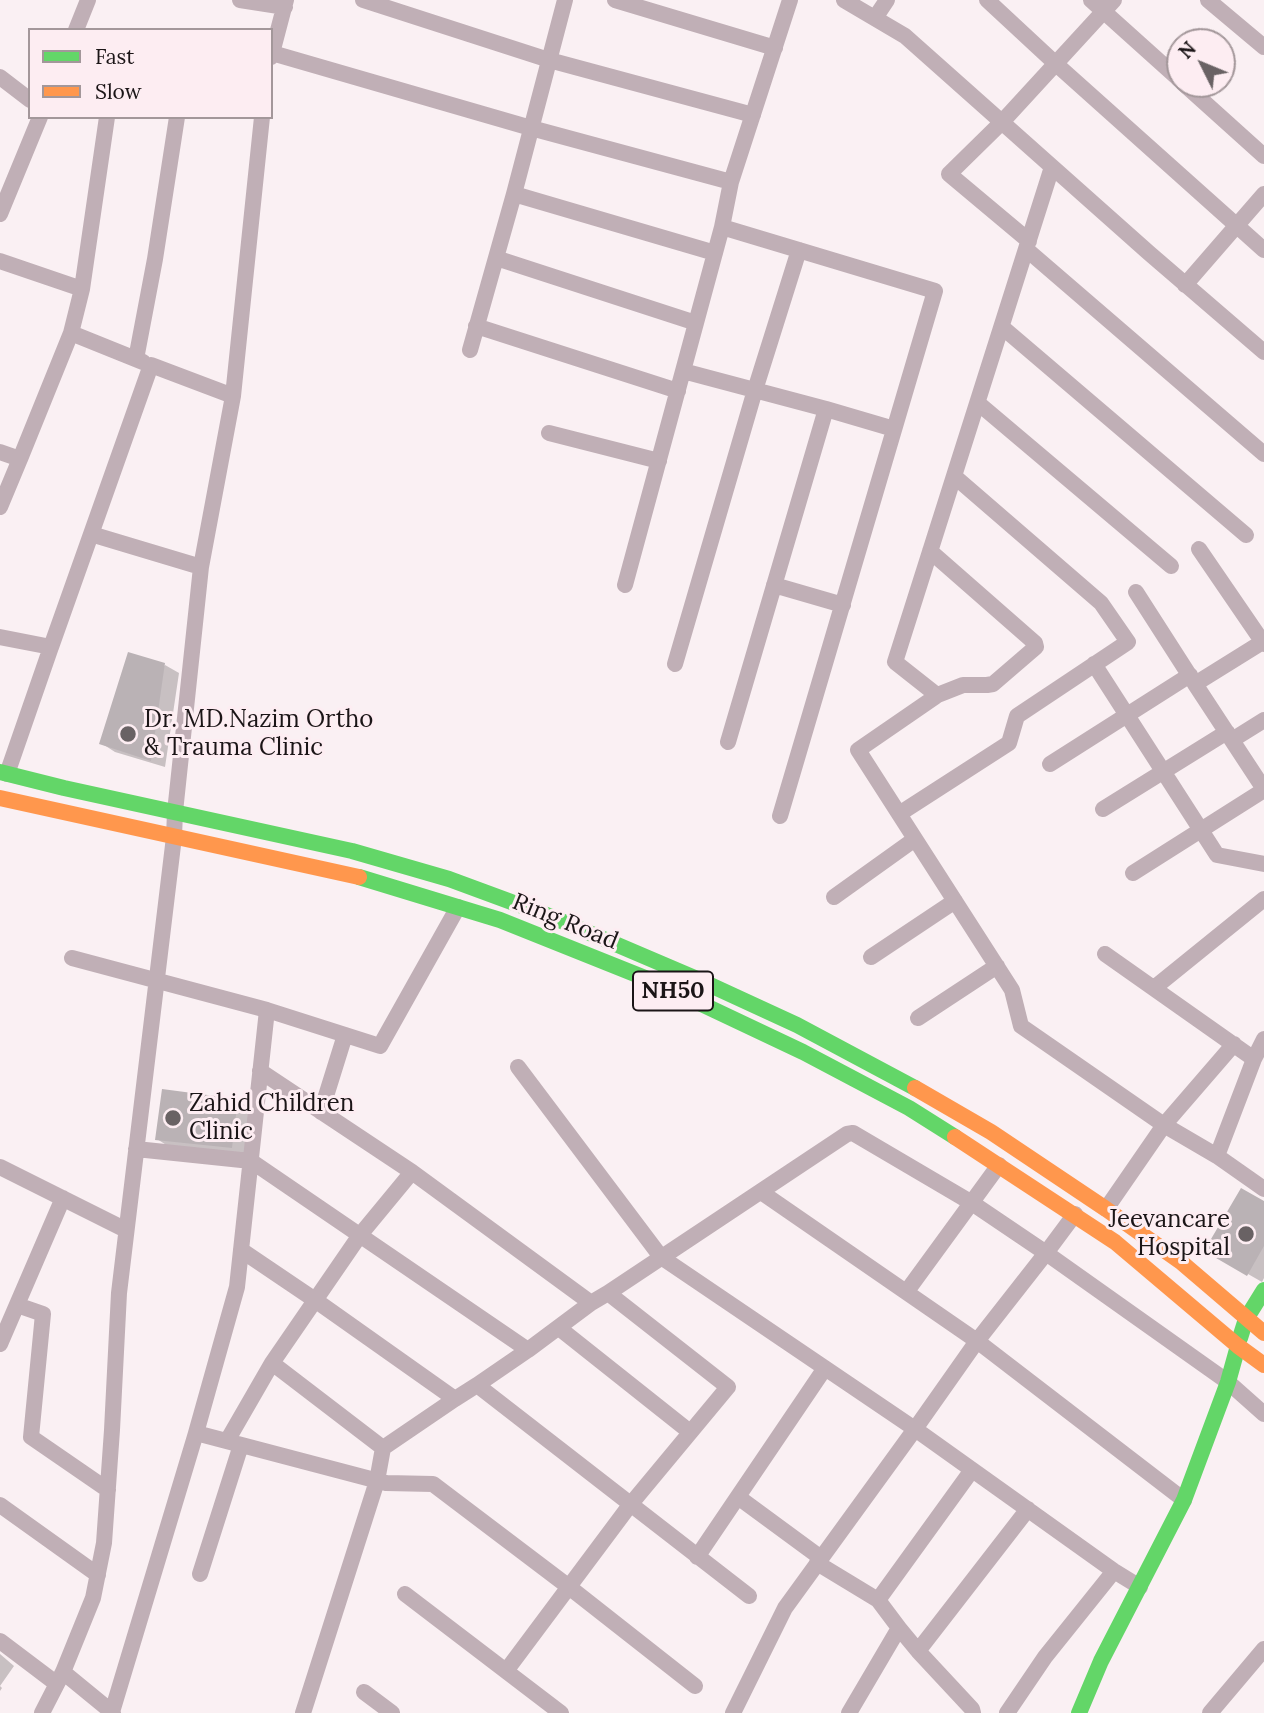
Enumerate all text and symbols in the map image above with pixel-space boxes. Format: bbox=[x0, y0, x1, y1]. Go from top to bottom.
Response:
legend bbox=[28, 28, 273, 119]
north arrow bbox=[1166, 28, 1236, 98]
text: N bbox=[1173, 36, 1201, 64]
text: Fast bbox=[95, 43, 134, 70]
text: Slow bbox=[95, 78, 142, 105]
place label: Dr. MD.Nazim Ortho & Trauma Clinic bbox=[144, 706, 373, 762]
marker: Dr. MD.Nazim Ortho & Trauma Clinic bbox=[118, 724, 138, 744]
street label: Ring Road bbox=[508, 888, 622, 956]
road number: NH50 bbox=[633, 972, 713, 1010]
place label: Zahid Children Clinic bbox=[189, 1090, 354, 1146]
marker: Zahid Children Clinic bbox=[163, 1108, 183, 1128]
place label: Jeevancare Hospital bbox=[1108, 1206, 1230, 1262]
marker: Jeevancare Hospital bbox=[1236, 1224, 1256, 1244]

